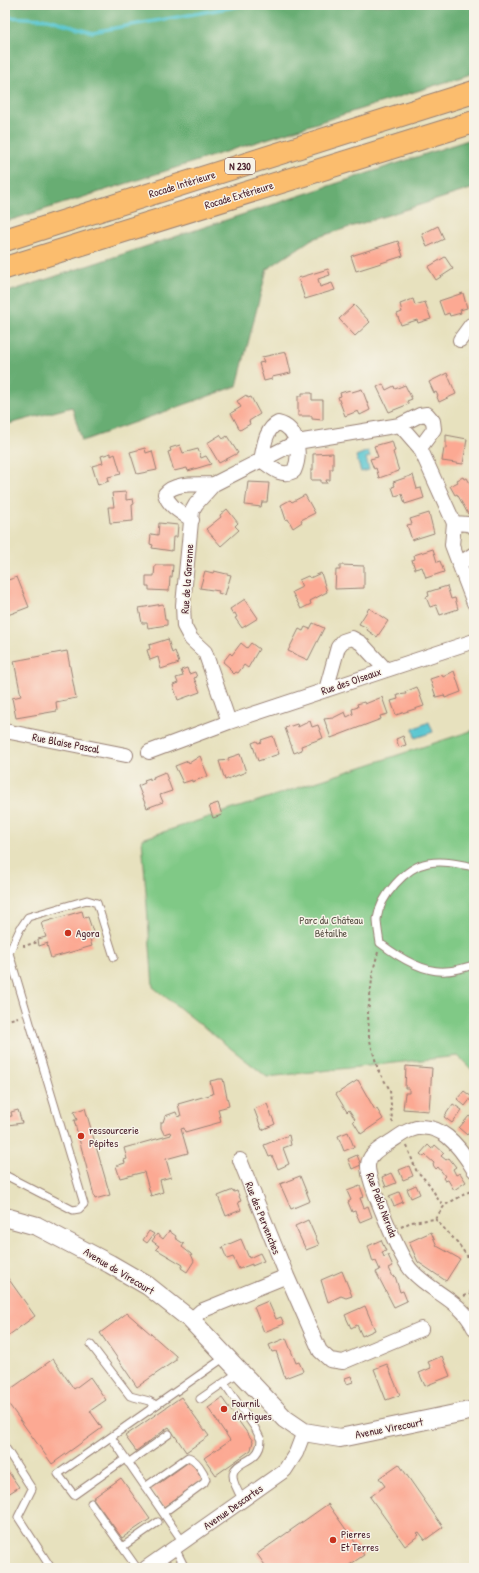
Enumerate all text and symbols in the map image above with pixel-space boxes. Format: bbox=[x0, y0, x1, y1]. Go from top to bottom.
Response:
road number: N 230 bbox=[225, 158, 255, 174]
street label: Rocade Intérieure bbox=[147, 167, 218, 201]
street label: Rocade Extérieure bbox=[203, 178, 276, 212]
street label: Rue de la Garenne bbox=[178, 543, 196, 614]
street label: Rue des OIseaux bbox=[319, 664, 383, 698]
street label: Rue Blaise Pascal bbox=[31, 730, 101, 756]
park label: Parc du Château Bétailhe bbox=[299, 913, 363, 940]
place label: Agora bbox=[76, 926, 100, 940]
marker: Agora bbox=[63, 928, 73, 938]
place label: ressourcerie Pépites bbox=[89, 1123, 139, 1150]
marker: ressourcerie Pépites bbox=[76, 1131, 86, 1141]
street label: Rue Pablo Neruda bbox=[363, 1171, 401, 1240]
street label: Rue des Pervenches bbox=[242, 1180, 284, 1256]
street label: Avenue de Virecourt bbox=[81, 1244, 157, 1298]
place label: Fournil d'Artigues bbox=[231, 1396, 272, 1423]
marker: Fournil d'Artigues bbox=[219, 1404, 229, 1414]
street label: Avenue Virecourt bbox=[354, 1415, 424, 1441]
street label: Avenue Descartes bbox=[201, 1481, 265, 1533]
place label: Pierres Et Terres bbox=[341, 1527, 379, 1554]
marker: Pierres Et Terres bbox=[328, 1535, 338, 1545]

